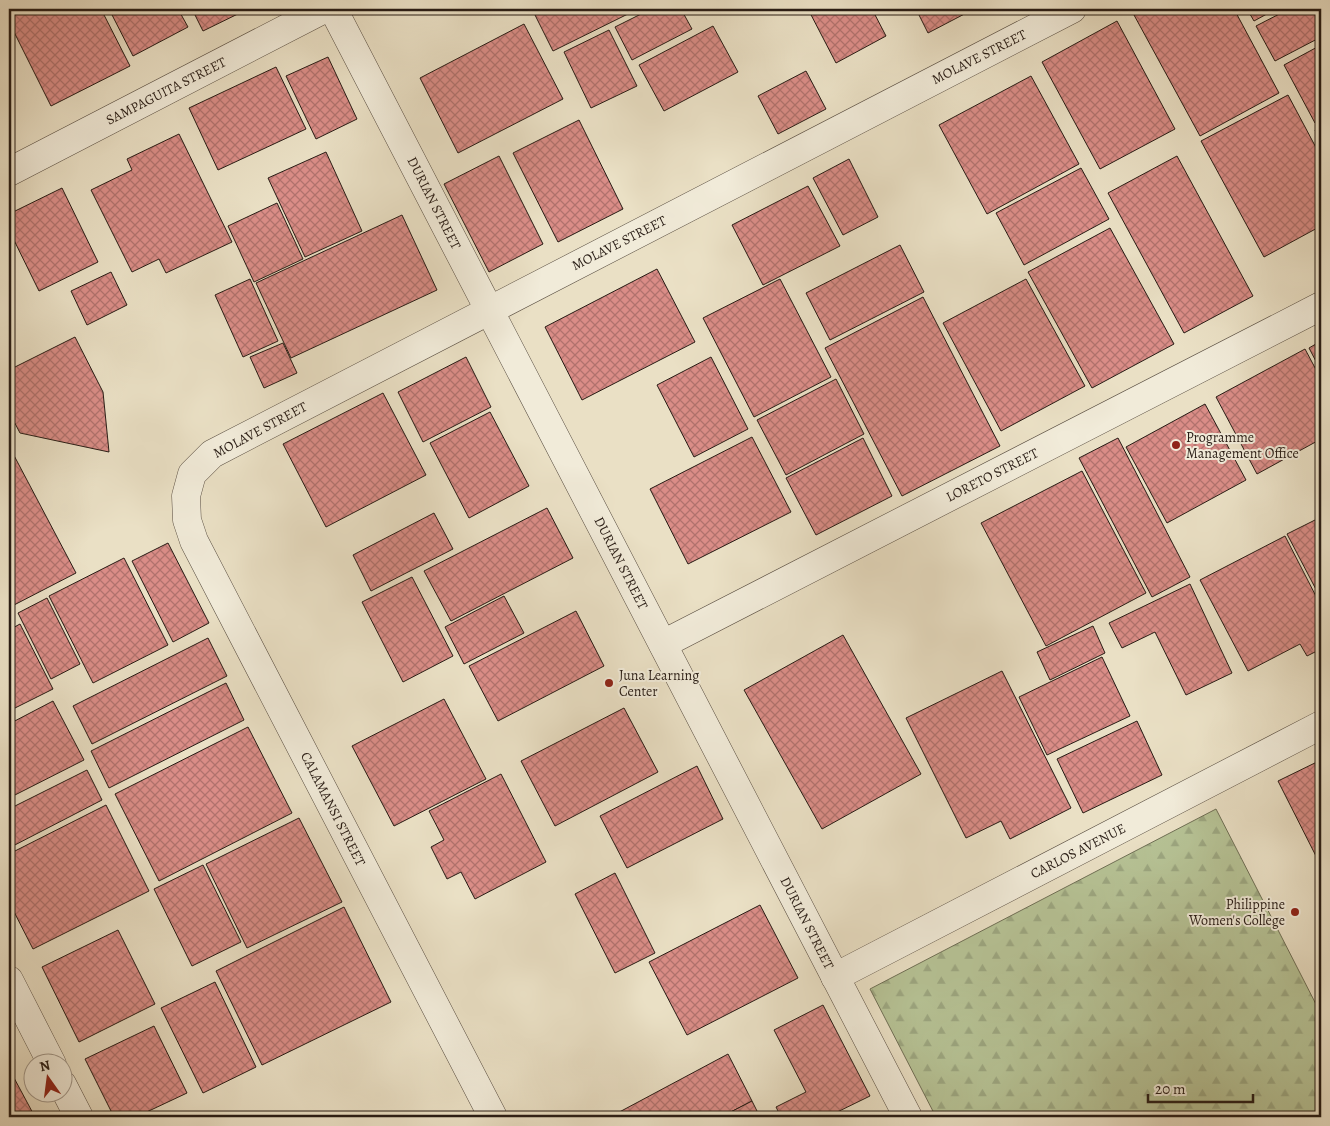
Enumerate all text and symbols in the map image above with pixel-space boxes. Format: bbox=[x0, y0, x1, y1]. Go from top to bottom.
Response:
street label: MOLAVE STREET bbox=[928, 25, 1030, 89]
street label: SAMPAGUITA STREET bbox=[103, 52, 230, 130]
street label: DURIAN STREET bbox=[402, 153, 466, 253]
street label: MOLAVE STREET bbox=[568, 211, 670, 275]
street label: MOLAVE STREET bbox=[210, 397, 311, 463]
place label: Programme Management Office bbox=[1186, 428, 1299, 463]
marker: Programme Management Office bbox=[1170, 439, 1182, 451]
street label: LORETO STREET bbox=[943, 443, 1042, 506]
street label: DURIAN STREET bbox=[589, 513, 653, 613]
place label: Juna Learning Center bbox=[619, 666, 699, 701]
marker: Juna Learning Center bbox=[603, 677, 615, 689]
street label: CALAMANSI STREET bbox=[296, 749, 370, 870]
street label: CARLOS AVENUE bbox=[1027, 819, 1129, 883]
street label: DURIAN STREET bbox=[775, 873, 839, 973]
place label: Philippine Women's College bbox=[1188, 895, 1285, 930]
marker: Philippine Women's College bbox=[1289, 906, 1301, 918]
north arrow bbox=[22, 1054, 72, 1104]
text: N bbox=[38, 1055, 52, 1076]
scale bar bbox=[1148, 1071, 1252, 1103]
text: 20 m bbox=[1155, 1079, 1186, 1099]

